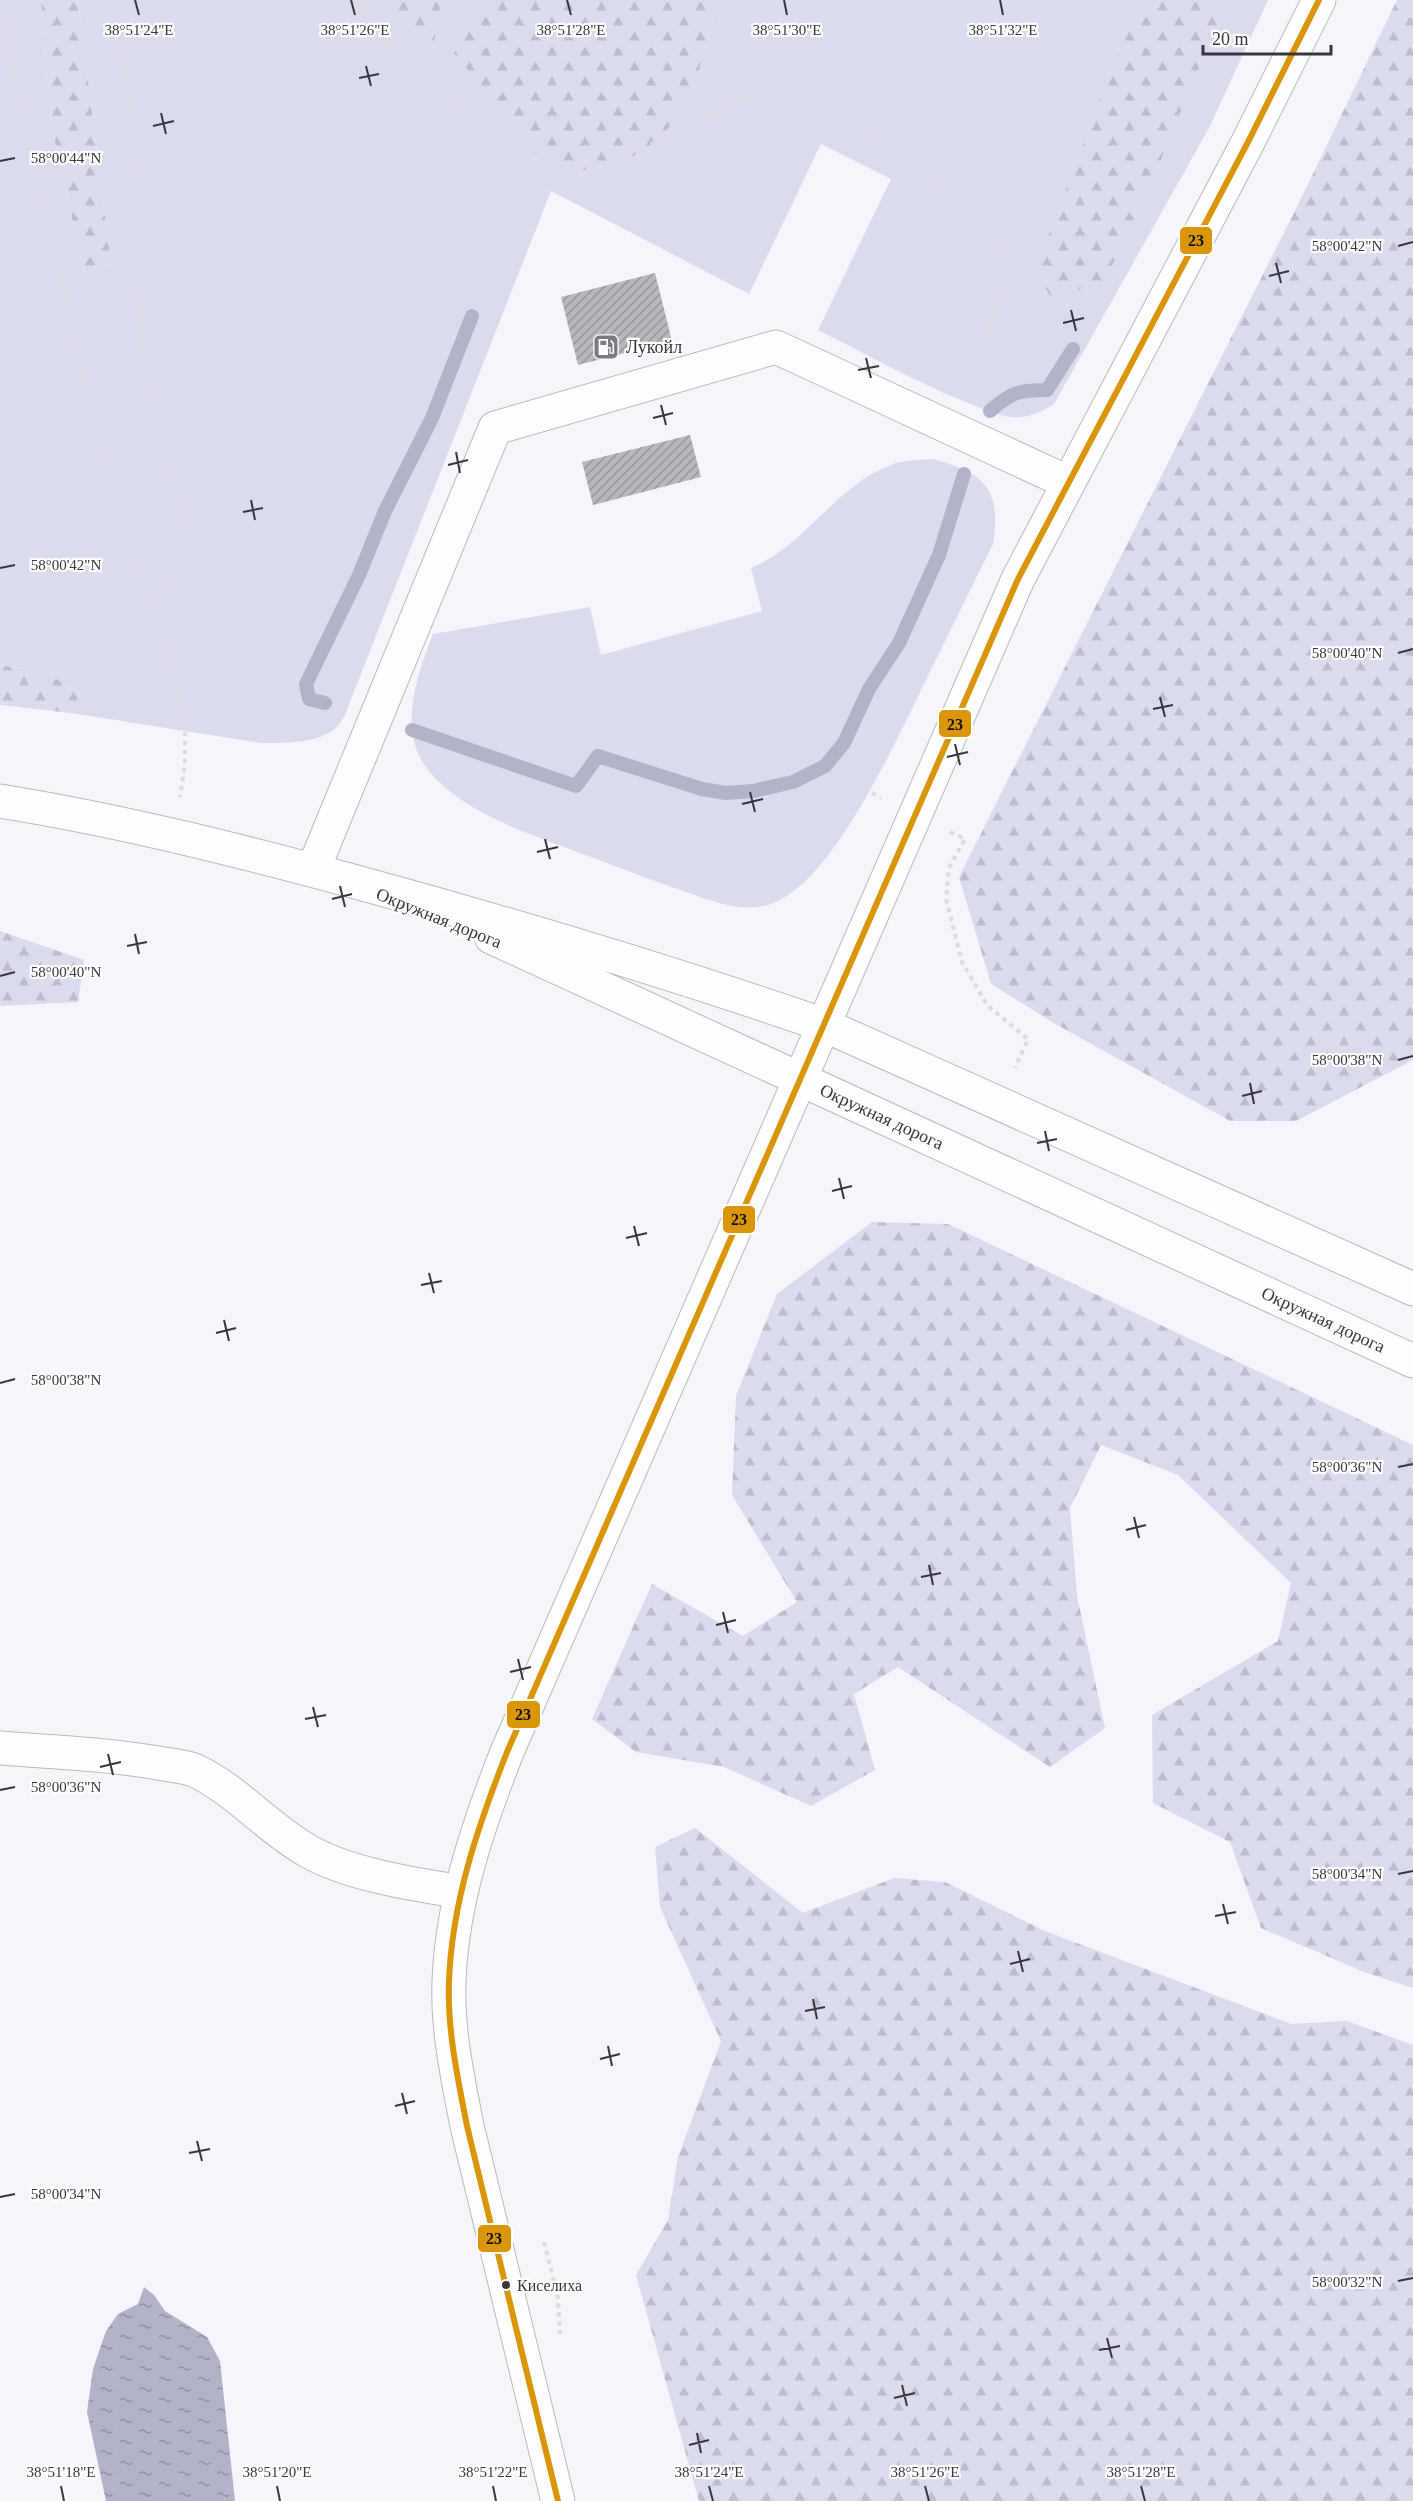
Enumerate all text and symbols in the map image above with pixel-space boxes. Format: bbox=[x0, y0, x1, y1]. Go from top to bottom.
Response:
scale bar bbox=[1203, 18, 1330, 56]
text: 38°51'24"E bbox=[105, 22, 174, 38]
text: 38°51'26"E bbox=[321, 22, 390, 38]
text: 38°51'28"E bbox=[537, 22, 606, 38]
text: 38°51'30"E bbox=[753, 22, 822, 38]
text: 38°51'32"E bbox=[969, 22, 1038, 38]
text: 20 m bbox=[1212, 29, 1249, 49]
text: 58°00'44"N bbox=[31, 150, 101, 166]
line badge: 23 bbox=[1179, 226, 1213, 255]
text: 23 bbox=[1188, 232, 1204, 249]
text: 58°00'42"N bbox=[1312, 238, 1382, 254]
fuel station icon: Лукойл bbox=[591, 332, 621, 362]
place label: Лукойл bbox=[626, 337, 682, 357]
text: 58°00'42"N bbox=[31, 557, 101, 573]
text: 58°00'40"N bbox=[1312, 645, 1382, 661]
line badge: 23 bbox=[938, 709, 972, 738]
text: 23 bbox=[947, 716, 963, 733]
street label: Окружная дорога bbox=[373, 884, 505, 952]
text: 58°00'40"N bbox=[31, 964, 101, 980]
text: 58°00'38"N bbox=[1312, 1052, 1382, 1068]
street label: Окружная дорога bbox=[817, 1080, 947, 1154]
line badge: 23 bbox=[722, 1205, 756, 1234]
text: 23 bbox=[731, 1211, 747, 1228]
street label: Окружная дорога bbox=[1258, 1283, 1388, 1357]
text: 58°00'38"N bbox=[31, 1372, 101, 1388]
text: 58°00'36"N bbox=[1312, 1459, 1382, 1475]
line badge: 23 bbox=[506, 1700, 541, 1729]
text: 23 bbox=[515, 1706, 531, 1723]
text: 58°00'36"N bbox=[31, 1779, 101, 1795]
text: 58°00'34"N bbox=[1312, 1866, 1382, 1882]
text: 58°00'34"N bbox=[31, 2186, 101, 2202]
line badge: 23 bbox=[477, 2224, 512, 2253]
text: 23 bbox=[486, 2230, 502, 2247]
text: 58°00'32"N bbox=[1312, 2274, 1382, 2290]
place label: Киселиха bbox=[517, 2277, 582, 2294]
marker: Киселиха bbox=[500, 2279, 512, 2291]
text: 38°51'18"E bbox=[27, 2464, 96, 2480]
text: 38°51'20"E bbox=[243, 2464, 312, 2480]
text: 38°51'22"E bbox=[459, 2464, 528, 2480]
text: 38°51'24"E bbox=[675, 2464, 744, 2480]
text: 38°51'26"E bbox=[891, 2464, 960, 2480]
text: 38°51'28"E bbox=[1107, 2464, 1176, 2480]

